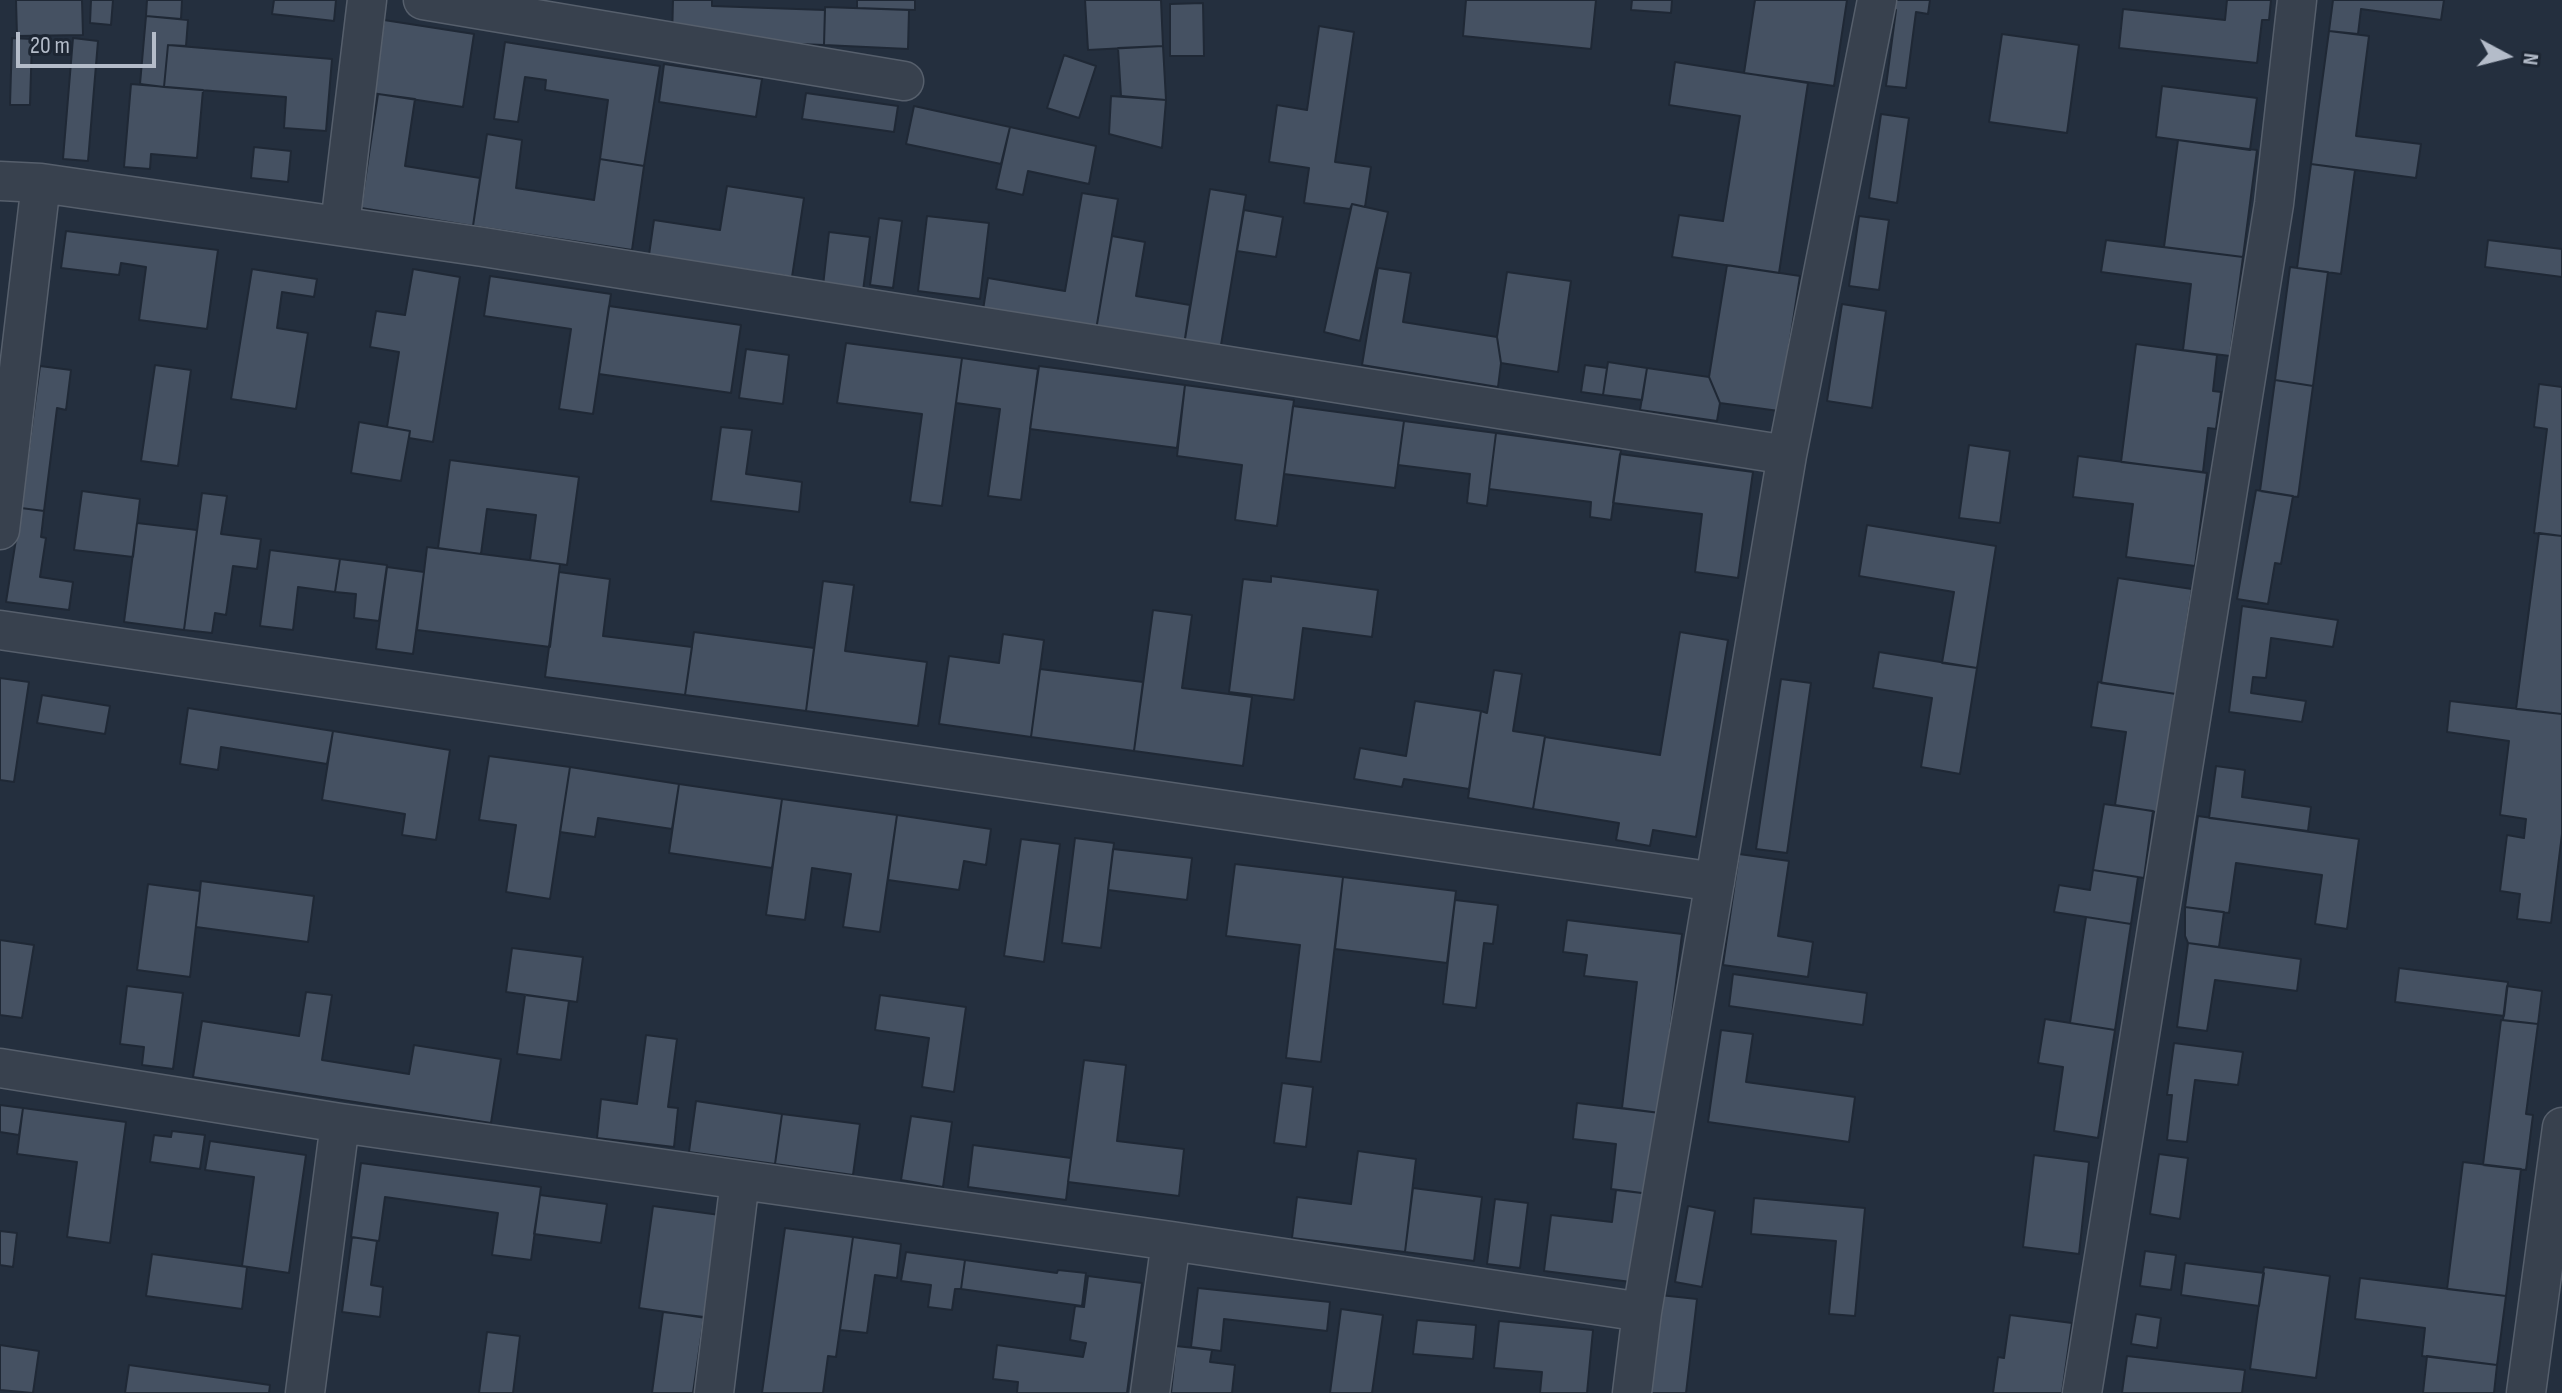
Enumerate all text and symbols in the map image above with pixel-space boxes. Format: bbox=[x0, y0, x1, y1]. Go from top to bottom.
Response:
scale bar bbox=[20, 16, 160, 66]
north arrow bbox=[2466, 16, 2546, 96]
text: 20 m bbox=[30, 31, 70, 60]
text: N bbox=[2516, 52, 2544, 66]

